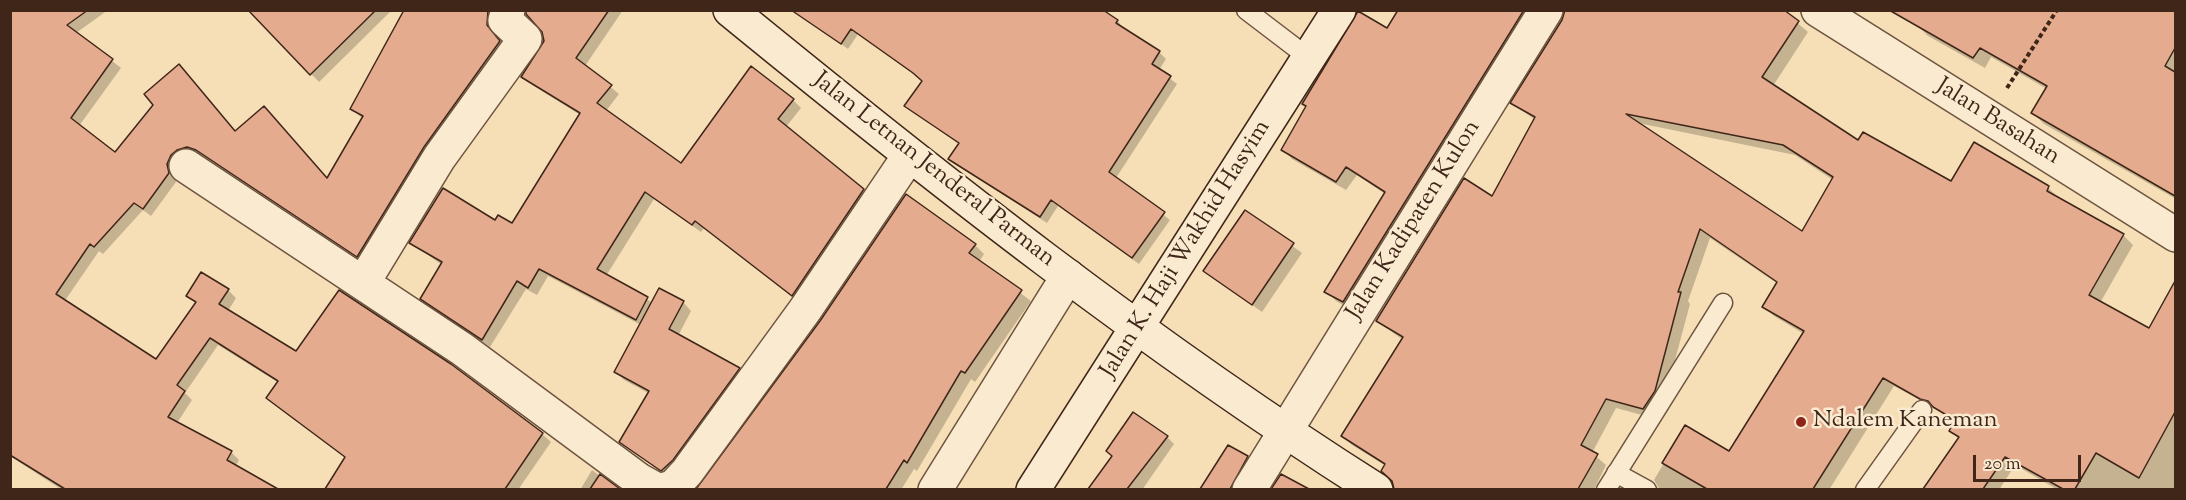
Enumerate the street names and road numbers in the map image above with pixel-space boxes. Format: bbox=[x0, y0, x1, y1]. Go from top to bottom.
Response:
street label: Jalan Letnan Jenderal Parman bbox=[806, 67, 1060, 275]
street label: Jalan Basahan bbox=[1930, 73, 2064, 173]
street label: Jalan K. Haji Wakhid Hasyim bbox=[1096, 116, 1278, 384]
street label: Jalan Kadipaten Kulon bbox=[1342, 116, 1488, 326]

